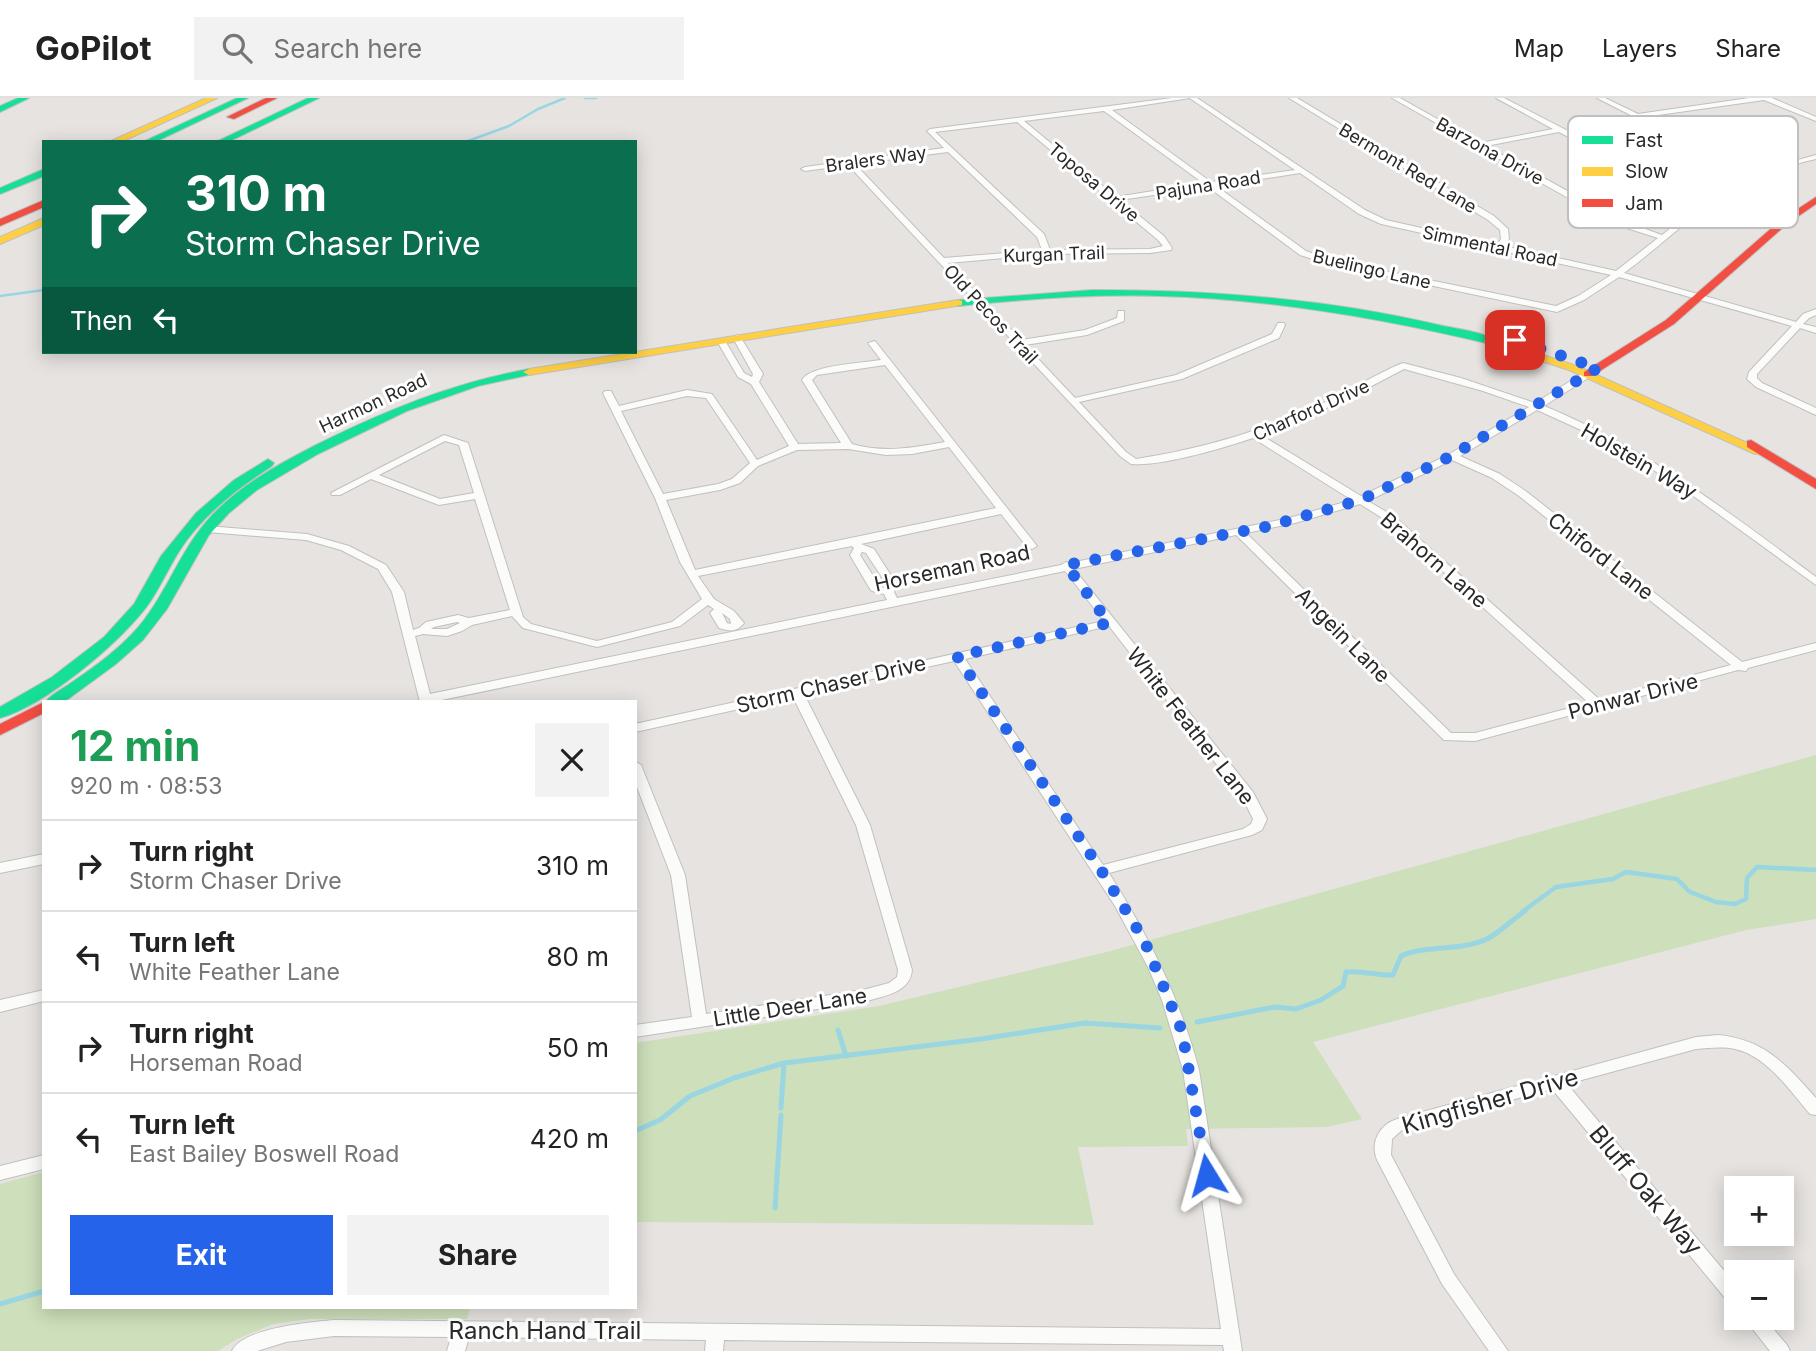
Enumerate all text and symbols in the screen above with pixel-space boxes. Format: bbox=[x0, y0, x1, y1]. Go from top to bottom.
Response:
search box bbox=[194, 17, 684, 80]
text: GoPilot bbox=[35, 28, 152, 68]
icon: search bbox=[218, 29, 256, 67]
text: Search here bbox=[274, 33, 422, 64]
text: Map bbox=[1514, 34, 1564, 63]
text: Layers bbox=[1602, 34, 1677, 63]
text: Share bbox=[1715, 34, 1781, 63]
street label: Barzona Drive bbox=[1433, 113, 1547, 189]
legend bbox=[1568, 116, 1798, 228]
street label: Bermont Red Lane bbox=[1335, 119, 1481, 217]
text: Fast bbox=[1625, 129, 1663, 152]
street label: Toposa Drive bbox=[1044, 138, 1144, 226]
street label: Bralers Way bbox=[824, 142, 928, 176]
text: Slow bbox=[1625, 160, 1668, 183]
text: 310 m bbox=[185, 164, 327, 223]
street label: Pajuna Road bbox=[1154, 166, 1262, 204]
icon: right bbox=[70, 168, 161, 259]
text: Jam bbox=[1625, 192, 1663, 215]
street label: Simmental Road bbox=[1421, 221, 1559, 271]
text: Storm Chaser Drive bbox=[185, 224, 481, 263]
street label: Kurgan Trail bbox=[1003, 242, 1105, 266]
street label: Buelingo Lane bbox=[1311, 245, 1433, 293]
street label: Old Pecos Trail bbox=[940, 260, 1042, 368]
icon: left bbox=[147, 301, 185, 339]
text: Then bbox=[70, 305, 133, 336]
pin bbox=[1485, 310, 1545, 370]
icon: arrive bbox=[1496, 321, 1534, 359]
street label: Harmon Road bbox=[316, 369, 430, 437]
street label: Charford Drive bbox=[1250, 375, 1372, 445]
street label: Holstein Way bbox=[1577, 418, 1702, 504]
street label: Brahorn Lane bbox=[1375, 507, 1493, 613]
street label: Chiford Lane bbox=[1543, 507, 1659, 605]
street label: Horseman Road bbox=[872, 539, 1032, 597]
street label: Angein Lane bbox=[1290, 582, 1396, 688]
street label: White Feather Lane bbox=[1122, 642, 1260, 810]
street label: Storm Chaser Drive bbox=[734, 650, 928, 718]
street label: Ponwar Drive bbox=[1565, 668, 1701, 724]
text: 12 min bbox=[70, 720, 200, 771]
button: close bbox=[535, 723, 609, 797]
text: 920 m · 08:53 bbox=[70, 772, 223, 800]
text: Turn right bbox=[129, 836, 254, 867]
icon: right bbox=[70, 847, 108, 885]
text: 310 m bbox=[536, 850, 609, 881]
text: Storm Chaser Drive bbox=[129, 867, 342, 895]
text: Turn left bbox=[129, 927, 235, 958]
icon: left bbox=[70, 938, 108, 976]
text: 80 m bbox=[546, 941, 609, 972]
text: White Feather Lane bbox=[129, 958, 340, 986]
street label: Little Deer Lane bbox=[711, 983, 869, 1031]
text: Turn right bbox=[129, 1018, 254, 1049]
icon: right bbox=[70, 1029, 108, 1067]
text: 50 m bbox=[547, 1032, 609, 1063]
text: Horseman Road bbox=[129, 1049, 303, 1077]
street label: Kingfisher Drive bbox=[1398, 1062, 1582, 1140]
text: Turn left bbox=[129, 1109, 235, 1140]
street label: Bluff Oak Way bbox=[1583, 1119, 1709, 1261]
icon: left bbox=[70, 1120, 108, 1158]
text: 420 m bbox=[530, 1123, 609, 1154]
position arrow bbox=[1170, 1138, 1244, 1212]
text: East Bailey Boswell Road bbox=[129, 1140, 399, 1168]
map controls bbox=[1724, 1176, 1794, 1330]
button: + bbox=[1724, 1176, 1794, 1246]
button: Exit bbox=[70, 1215, 333, 1295]
button: Share bbox=[347, 1215, 609, 1295]
button: − bbox=[1724, 1260, 1794, 1330]
street label: Ranch Hand Trail bbox=[449, 1316, 641, 1345]

